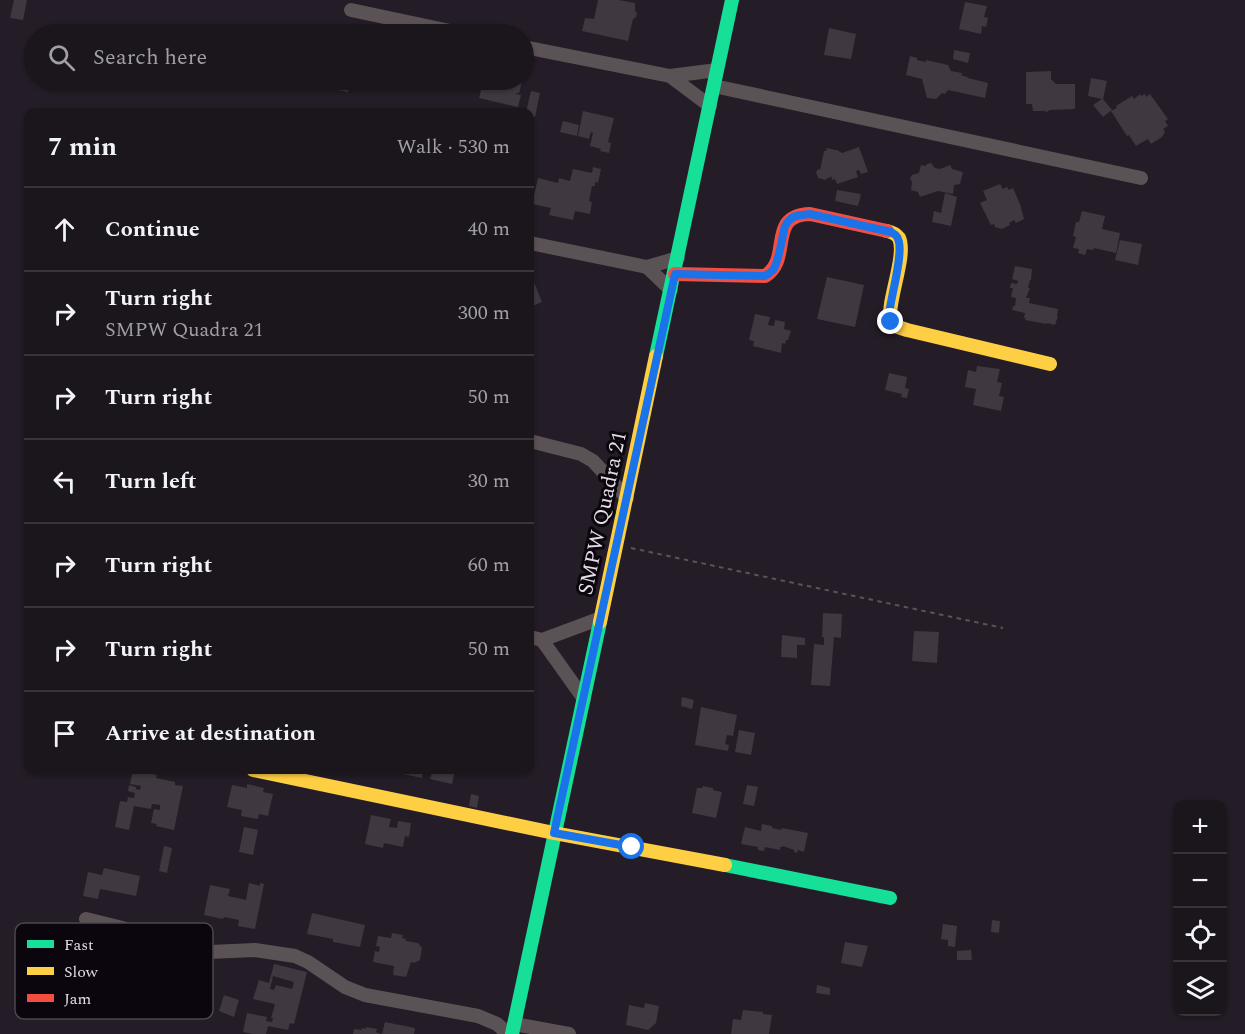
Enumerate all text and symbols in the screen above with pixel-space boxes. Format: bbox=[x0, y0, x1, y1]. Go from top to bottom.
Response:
search box bbox=[24, 24, 534, 90]
icon: search bbox=[45, 41, 78, 74]
text: Search here bbox=[93, 41, 207, 74]
text: 7 min bbox=[48, 127, 117, 167]
text: Walk · 530 m bbox=[397, 132, 510, 162]
icon: ahead bbox=[48, 213, 81, 246]
text: Continue bbox=[105, 213, 200, 246]
text: 40 m bbox=[468, 214, 510, 244]
text: Turn right bbox=[105, 282, 212, 315]
icon: right bbox=[48, 297, 81, 330]
text: 300 m bbox=[458, 298, 510, 328]
route end bbox=[877, 308, 903, 334]
text: SMPW Quadra 21 bbox=[105, 315, 263, 345]
icon: right bbox=[48, 381, 81, 414]
text: Turn right bbox=[105, 381, 212, 414]
text: 50 m bbox=[468, 382, 510, 412]
street label: SMPW Quadra 21 bbox=[570, 429, 636, 598]
icon: left bbox=[48, 465, 81, 498]
text: Turn left bbox=[105, 465, 197, 498]
text: 30 m bbox=[468, 466, 510, 496]
icon: right bbox=[48, 549, 81, 582]
text: Turn right bbox=[105, 549, 212, 582]
text: 60 m bbox=[468, 550, 510, 580]
icon: right bbox=[48, 633, 81, 666]
text: Turn right bbox=[105, 633, 212, 666]
text: 50 m bbox=[468, 634, 510, 664]
icon: arrive bbox=[48, 717, 81, 750]
text: Arrive at destination bbox=[105, 717, 316, 750]
map controls bbox=[1173, 800, 1227, 1016]
button: + bbox=[1173, 800, 1227, 854]
route start bbox=[618, 833, 644, 859]
button: − bbox=[1173, 854, 1227, 908]
button: locate bbox=[1173, 908, 1227, 962]
legend bbox=[15, 923, 213, 1019]
text: Fast bbox=[64, 933, 94, 957]
text: Slow bbox=[64, 960, 99, 984]
button: layers bbox=[1173, 962, 1227, 1016]
text: Jam bbox=[64, 987, 92, 1011]

